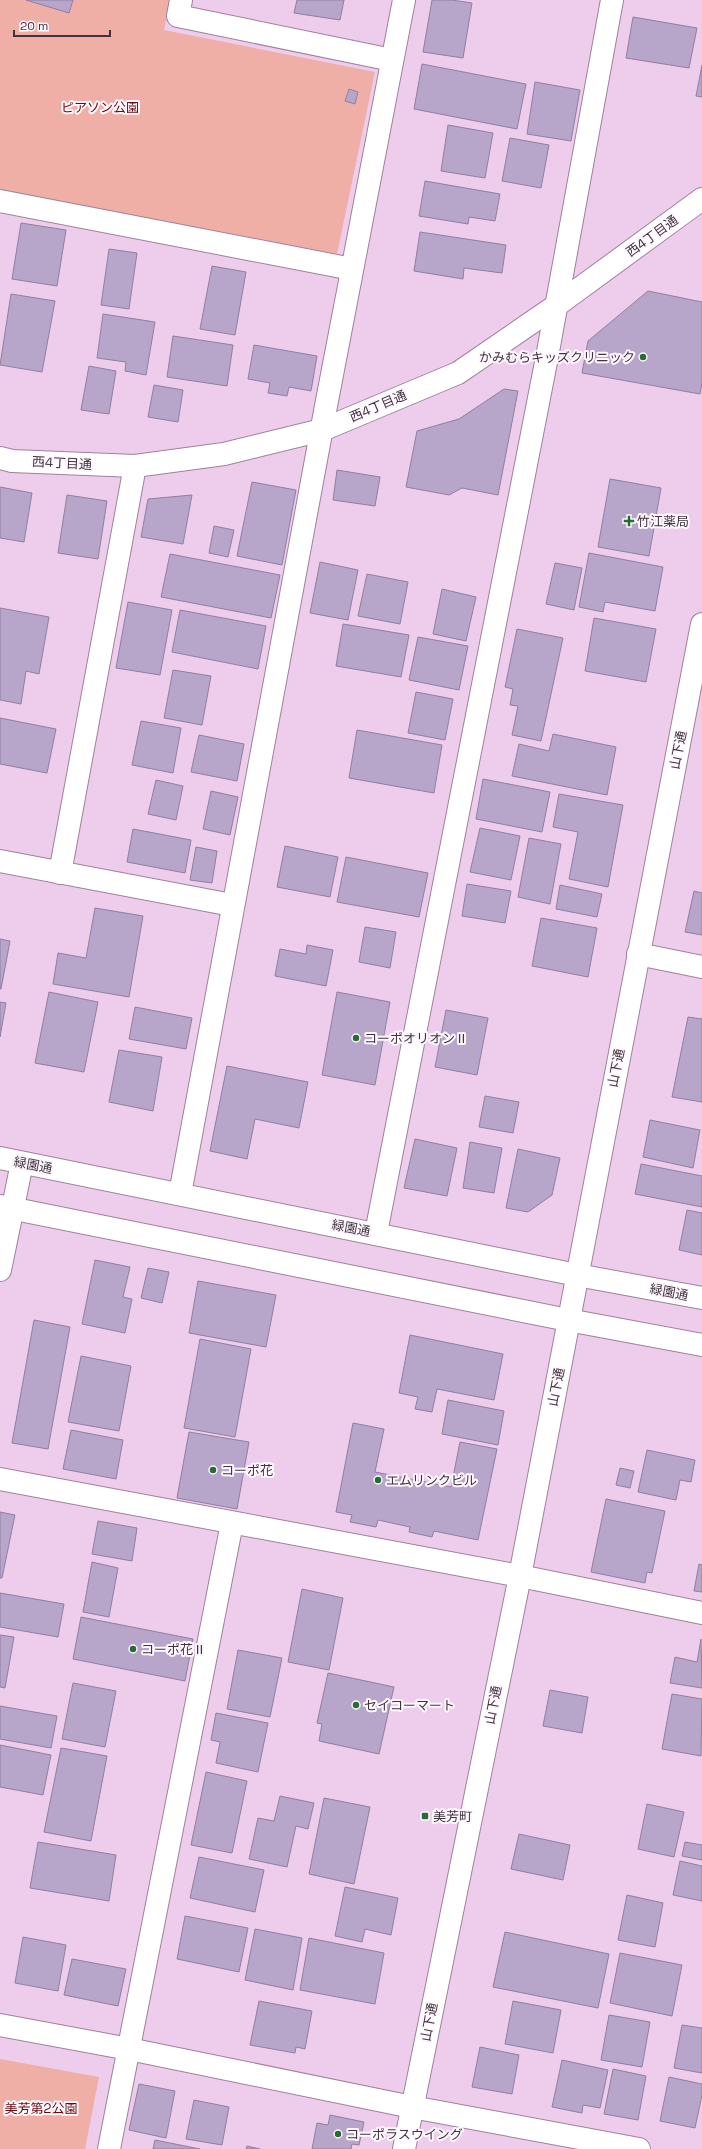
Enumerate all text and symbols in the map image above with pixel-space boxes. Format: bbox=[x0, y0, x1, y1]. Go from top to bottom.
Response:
scale bar bbox=[14, 12, 110, 38]
text: 20 m bbox=[20, 18, 48, 34]
park label: ピアソン公園 bbox=[61, 99, 139, 116]
street label: 西4丁目通 bbox=[623, 211, 681, 261]
place label: かみむらキッズクリニック bbox=[479, 349, 635, 366]
marker: かみむらキッズクリニック bbox=[638, 352, 648, 362]
street label: 西4丁目通 bbox=[347, 386, 409, 426]
street label: 西4丁目通 bbox=[32, 453, 92, 473]
place label: 竹江薬局 bbox=[637, 513, 689, 530]
marker: 竹江薬局 bbox=[624, 516, 634, 526]
street label: 山下通 bbox=[666, 729, 690, 771]
place label: コーポオリオンⅡ bbox=[364, 1030, 468, 1047]
marker: コーポオリオンⅡ bbox=[351, 1033, 361, 1043]
street label: 山下通 bbox=[604, 1047, 628, 1089]
street label: 緑園通 bbox=[12, 1153, 54, 1177]
street label: 緑園通 bbox=[330, 1216, 372, 1240]
street label: 緑園通 bbox=[648, 1280, 690, 1304]
street label: 山下通 bbox=[544, 1366, 568, 1408]
place label: コーポ花 bbox=[221, 1462, 273, 1479]
marker: コーポ花 bbox=[208, 1465, 218, 1475]
place label: エムリンクビル bbox=[386, 1472, 477, 1489]
marker: エムリンクビル bbox=[373, 1475, 383, 1485]
place label: コーポ花Ⅱ bbox=[141, 1641, 206, 1658]
marker: コーポ花Ⅱ bbox=[128, 1644, 138, 1654]
street label: 山下通 bbox=[481, 1684, 505, 1726]
place label: セイコーマート bbox=[364, 1697, 455, 1714]
marker: セイコーマート bbox=[351, 1700, 361, 1710]
place label: 美芳町 bbox=[433, 1808, 472, 1825]
marker: 美芳町 bbox=[420, 1811, 430, 1821]
street label: 山下通 bbox=[417, 2001, 441, 2043]
park label: 美芳第2公園 bbox=[5, 2100, 77, 2117]
place label: コーポラスウイング bbox=[346, 2126, 463, 2143]
marker: コーポラスウイング bbox=[333, 2129, 343, 2139]

